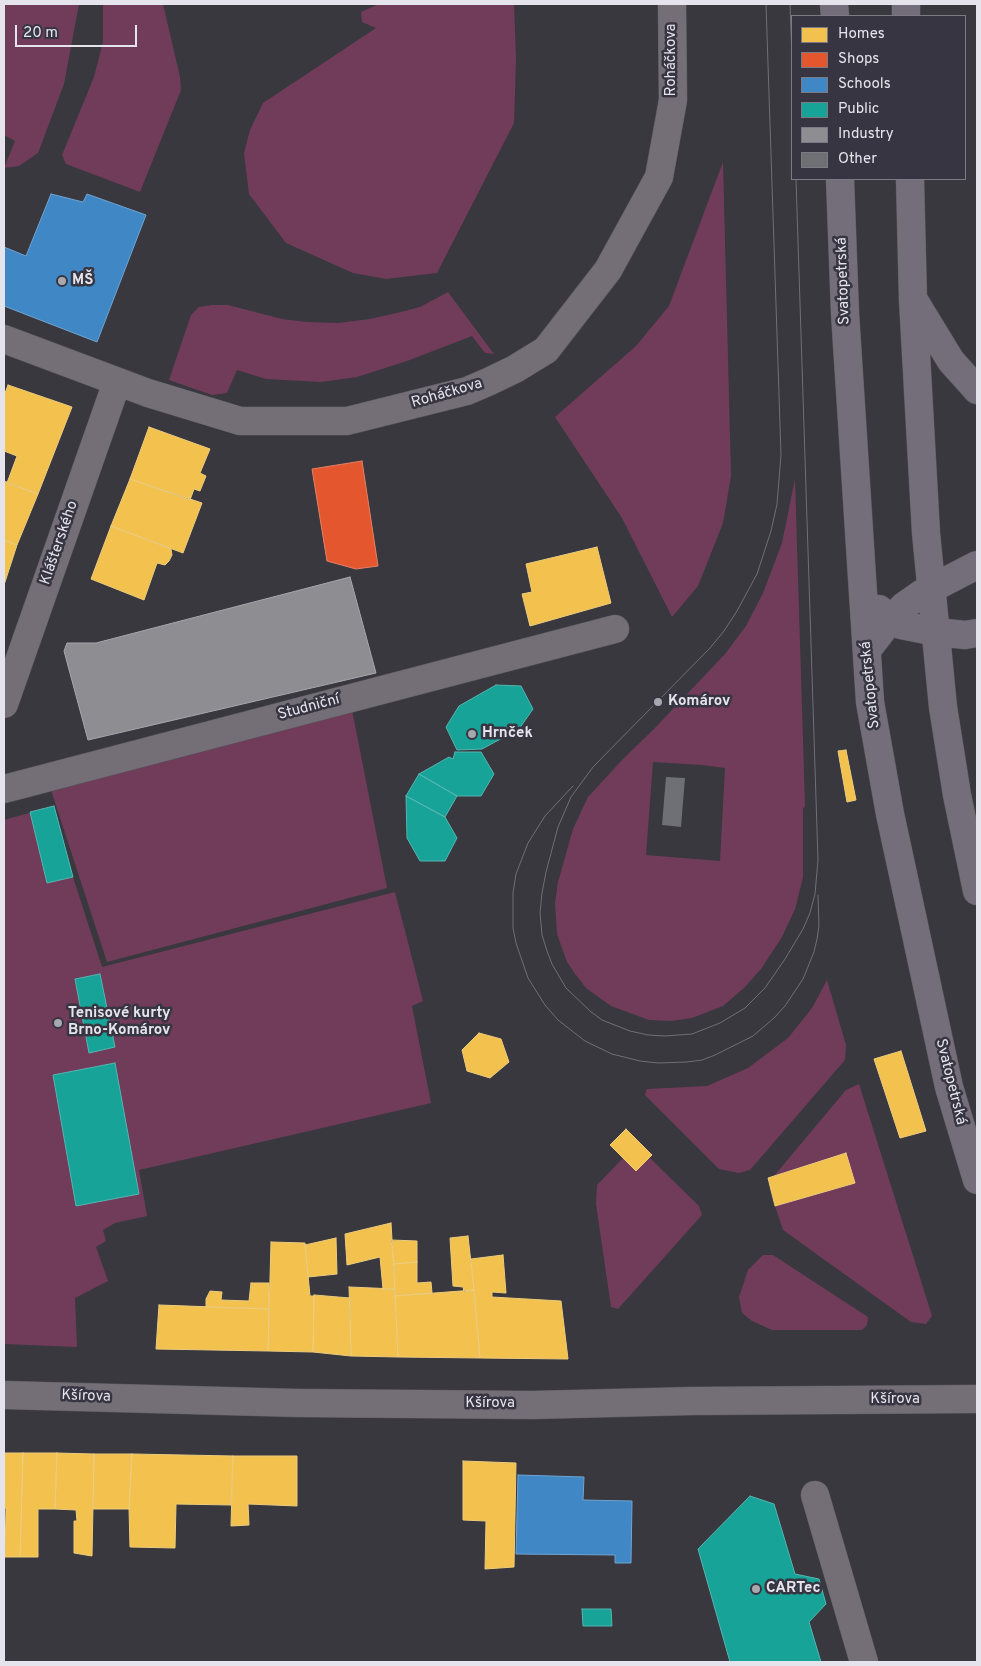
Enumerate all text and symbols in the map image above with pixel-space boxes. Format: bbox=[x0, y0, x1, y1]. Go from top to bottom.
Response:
scale bar bbox=[18, 15, 140, 47]
legend bbox=[791, 15, 966, 180]
text: 20 m bbox=[23, 24, 58, 43]
street label: Roháčkova bbox=[663, 24, 681, 96]
text: Homes bbox=[838, 25, 885, 44]
text: Shops bbox=[838, 50, 879, 69]
text: Schools bbox=[838, 75, 891, 94]
text: Public bbox=[838, 100, 879, 119]
text: Industry bbox=[838, 125, 894, 144]
text: Other bbox=[838, 150, 877, 169]
street label: Svatopetrská bbox=[833, 237, 855, 325]
place label: MŠ bbox=[72, 272, 93, 290]
marker: MŠ bbox=[56, 275, 68, 287]
street label: Roháčkova bbox=[409, 375, 485, 413]
street label: Klášterského bbox=[37, 499, 83, 587]
street label: Svatopetrská bbox=[857, 640, 885, 730]
street label: Studniční bbox=[276, 691, 342, 725]
place label: Komárov bbox=[668, 693, 730, 711]
marker: Komárov bbox=[652, 696, 664, 708]
place label: Hrnček bbox=[482, 725, 533, 743]
marker: Hrnček bbox=[466, 728, 478, 740]
place label: Tenisové kurty Brno-Komárov bbox=[68, 1005, 171, 1040]
marker: Tenisové kurty Brno-Komárov bbox=[52, 1017, 64, 1029]
street label: Svatopetrská bbox=[931, 1037, 969, 1127]
street label: Kšírova bbox=[61, 1387, 111, 1407]
street label: Kšírova bbox=[870, 1391, 920, 1409]
street label: Kšírova bbox=[465, 1395, 515, 1413]
place label: CARTec bbox=[766, 1580, 821, 1598]
marker: CARTec bbox=[750, 1583, 762, 1595]

